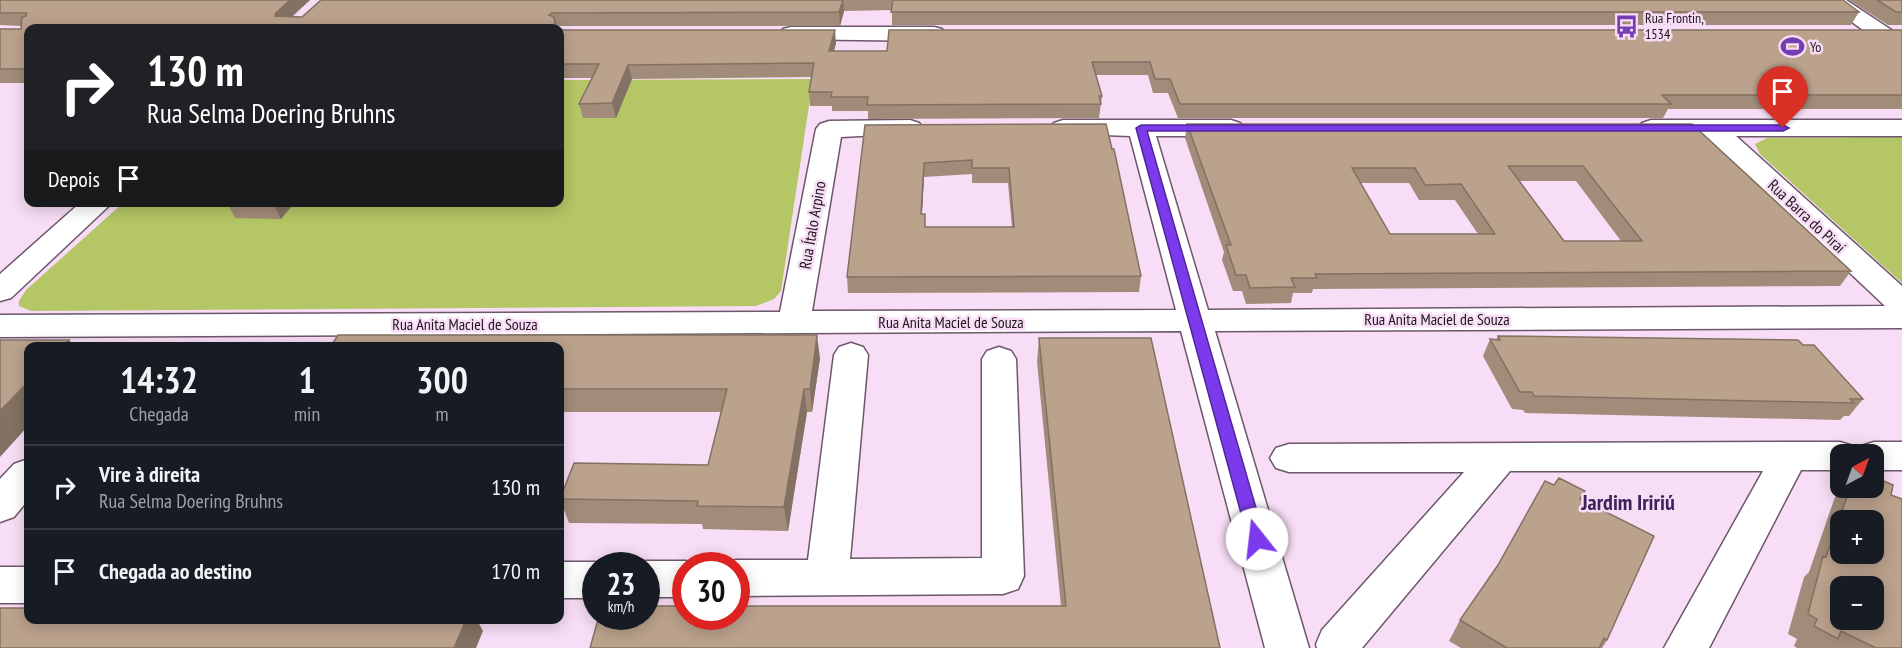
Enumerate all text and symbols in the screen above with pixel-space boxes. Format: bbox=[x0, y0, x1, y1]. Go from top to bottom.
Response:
place label: Rua Frontin, 1534 bbox=[1645, 9, 1704, 43]
bus stop icon: Rua Frontin, 1534 bbox=[1614, 13, 1640, 39]
sports icon: Yo bbox=[1779, 34, 1805, 60]
place label: Yo bbox=[1810, 38, 1821, 56]
text: 130 m bbox=[147, 43, 244, 98]
icon: right bbox=[48, 48, 126, 126]
pin bbox=[1757, 66, 1808, 128]
icon: arrive bbox=[1766, 75, 1799, 108]
text: Rua Selma Doering Bruhns bbox=[147, 96, 395, 130]
icon: arrive bbox=[112, 162, 145, 195]
text: Depois bbox=[48, 165, 100, 193]
street label: Rua Barra do Piraí bbox=[1764, 175, 1850, 257]
street label: Rua Ítalo Arpino bbox=[794, 179, 830, 270]
street label: Rua Anita Maciel de Souza bbox=[1364, 309, 1510, 329]
street label: Rua Anita Maciel de Souza bbox=[878, 312, 1024, 332]
street label: Rua Anita Maciel de Souza bbox=[392, 314, 538, 334]
text: 14:32 bbox=[120, 356, 198, 403]
text: 1 bbox=[298, 356, 316, 403]
text: 300 bbox=[416, 356, 468, 403]
text: Chegada bbox=[129, 401, 189, 427]
text: min bbox=[294, 401, 320, 427]
text: m bbox=[436, 401, 449, 427]
north arrow bbox=[1830, 444, 1884, 498]
map controls bbox=[1830, 444, 1884, 630]
text: Vire à direita bbox=[99, 460, 200, 488]
icon: right bbox=[48, 471, 81, 504]
text: 130 m bbox=[491, 473, 540, 501]
text: Rua Selma Doering Bruhns bbox=[99, 488, 283, 514]
district label: Jardim Iririú bbox=[1580, 488, 1675, 516]
position arrow bbox=[1225, 507, 1289, 571]
button: + bbox=[1830, 510, 1884, 564]
speed limit sign: 30 bbox=[672, 552, 750, 630]
icon: arrive bbox=[48, 555, 81, 588]
text: Chegada ao destino bbox=[99, 557, 252, 585]
text: 170 m bbox=[491, 557, 540, 585]
text: 23 bbox=[607, 564, 635, 603]
button: − bbox=[1830, 576, 1884, 630]
text: km/h bbox=[608, 597, 634, 616]

